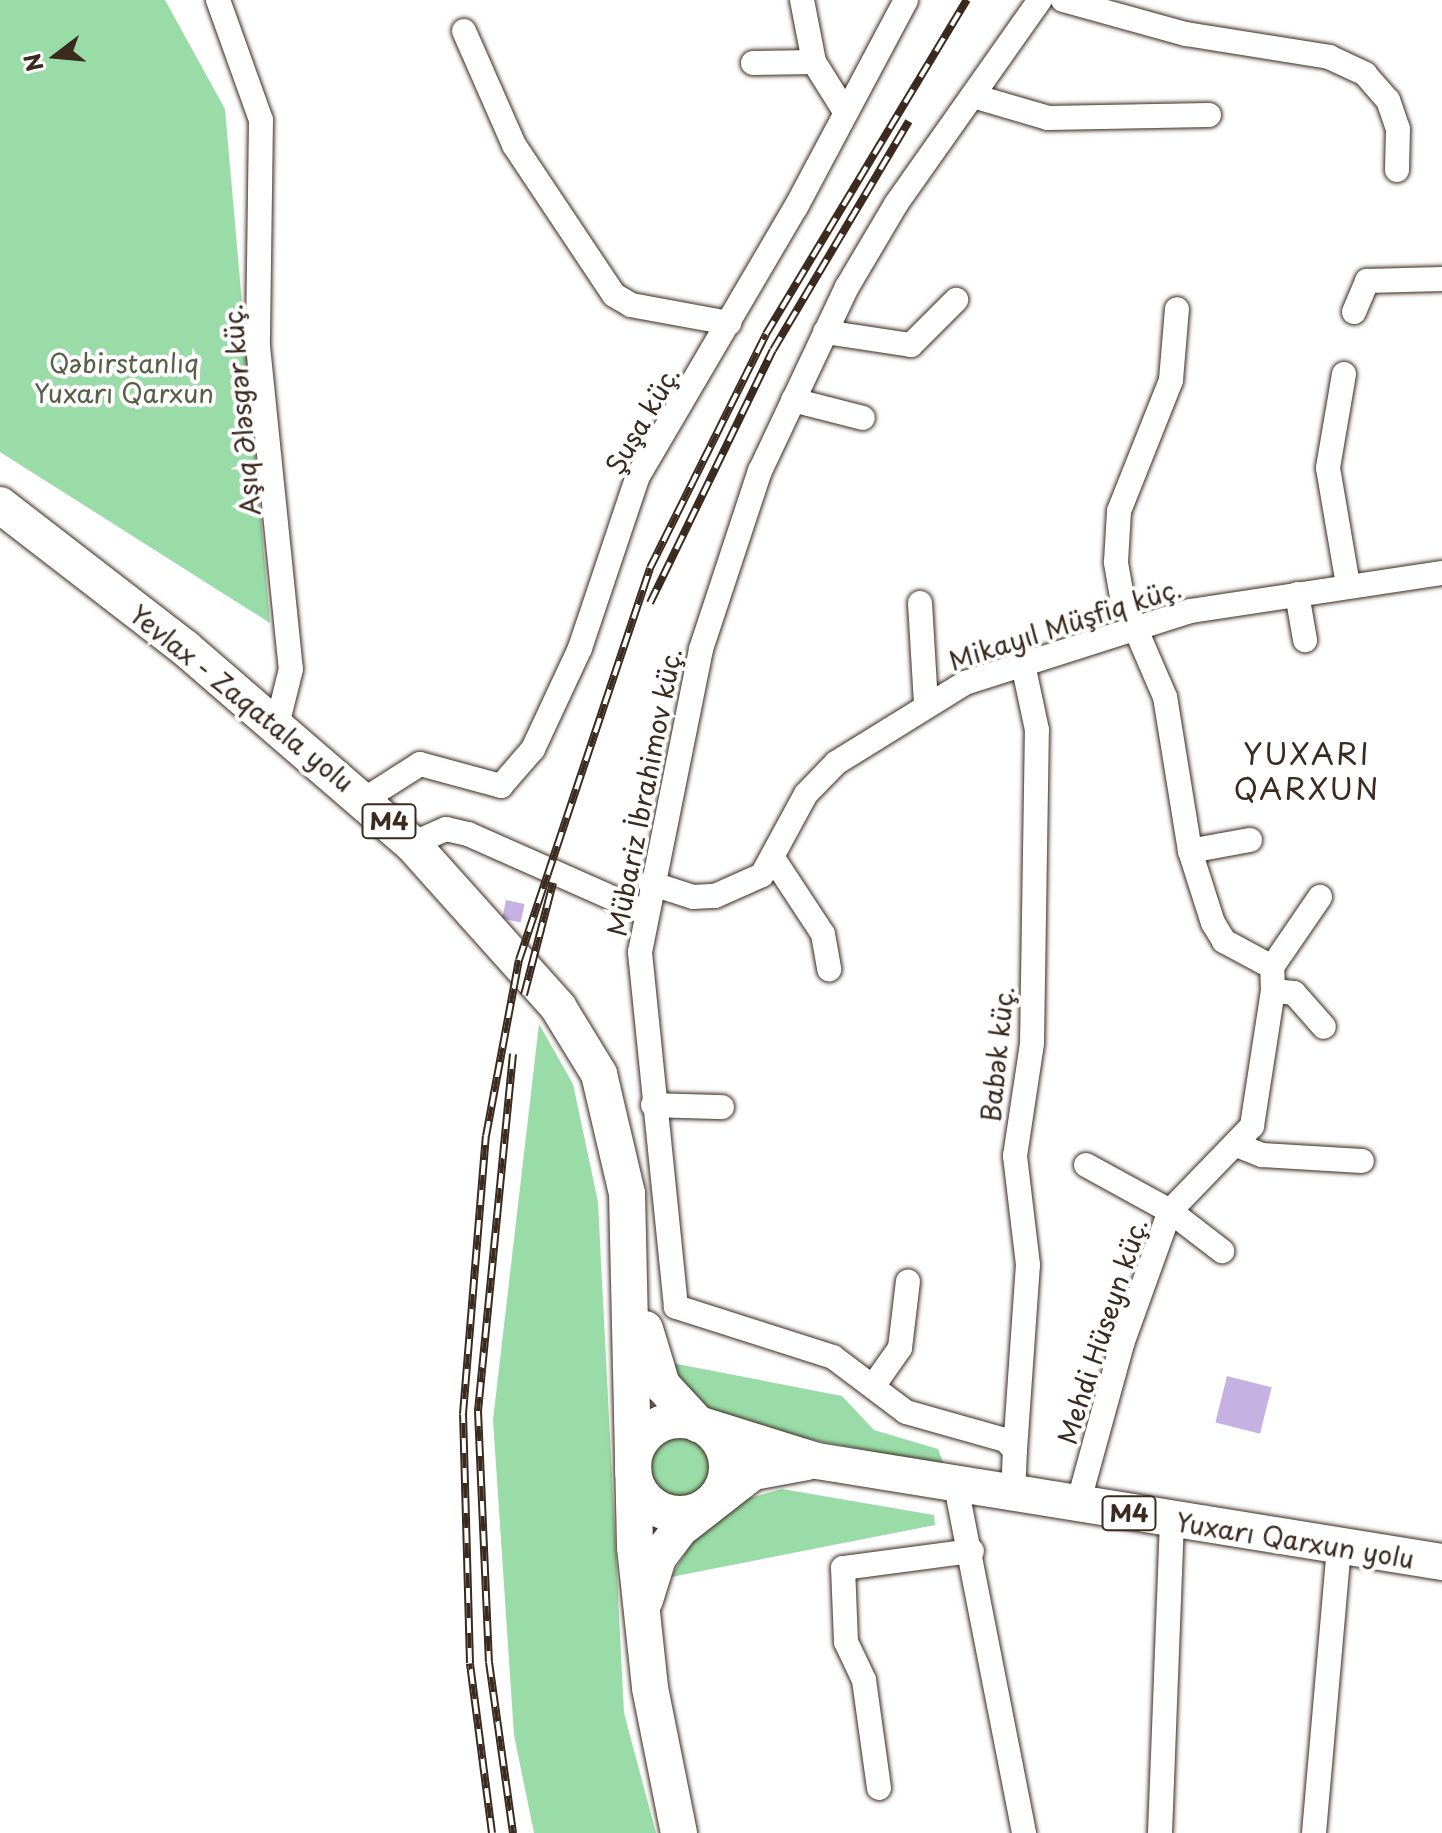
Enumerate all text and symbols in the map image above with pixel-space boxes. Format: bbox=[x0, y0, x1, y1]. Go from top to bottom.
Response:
north arrow bbox=[16, 16, 96, 96]
text: N bbox=[14, 50, 51, 76]
street label: Aşıq Ələsgər küç. bbox=[216, 302, 266, 518]
park label: Qəbirstanlıq Yuxarı Qarxun bbox=[35, 347, 213, 408]
street label: Şuşa küç. bbox=[598, 360, 686, 480]
street label: Mikayıl Müşfiq küç. bbox=[944, 571, 1186, 677]
street label: Yevlax - Zaqatala yolu bbox=[123, 597, 361, 799]
street label: Mübariz İbrahimov küç. bbox=[601, 645, 687, 939]
district label: YUXARI QARXUN bbox=[1236, 735, 1378, 806]
road number: M4 bbox=[361, 801, 417, 841]
street label: Babək küç. bbox=[974, 983, 1020, 1125]
street label: Mehdi Hüseyn küç. bbox=[1051, 1214, 1153, 1448]
road number: M4 bbox=[1101, 1493, 1157, 1533]
street label: Yuxarı Qarxun yolu bbox=[1175, 1506, 1415, 1574]

